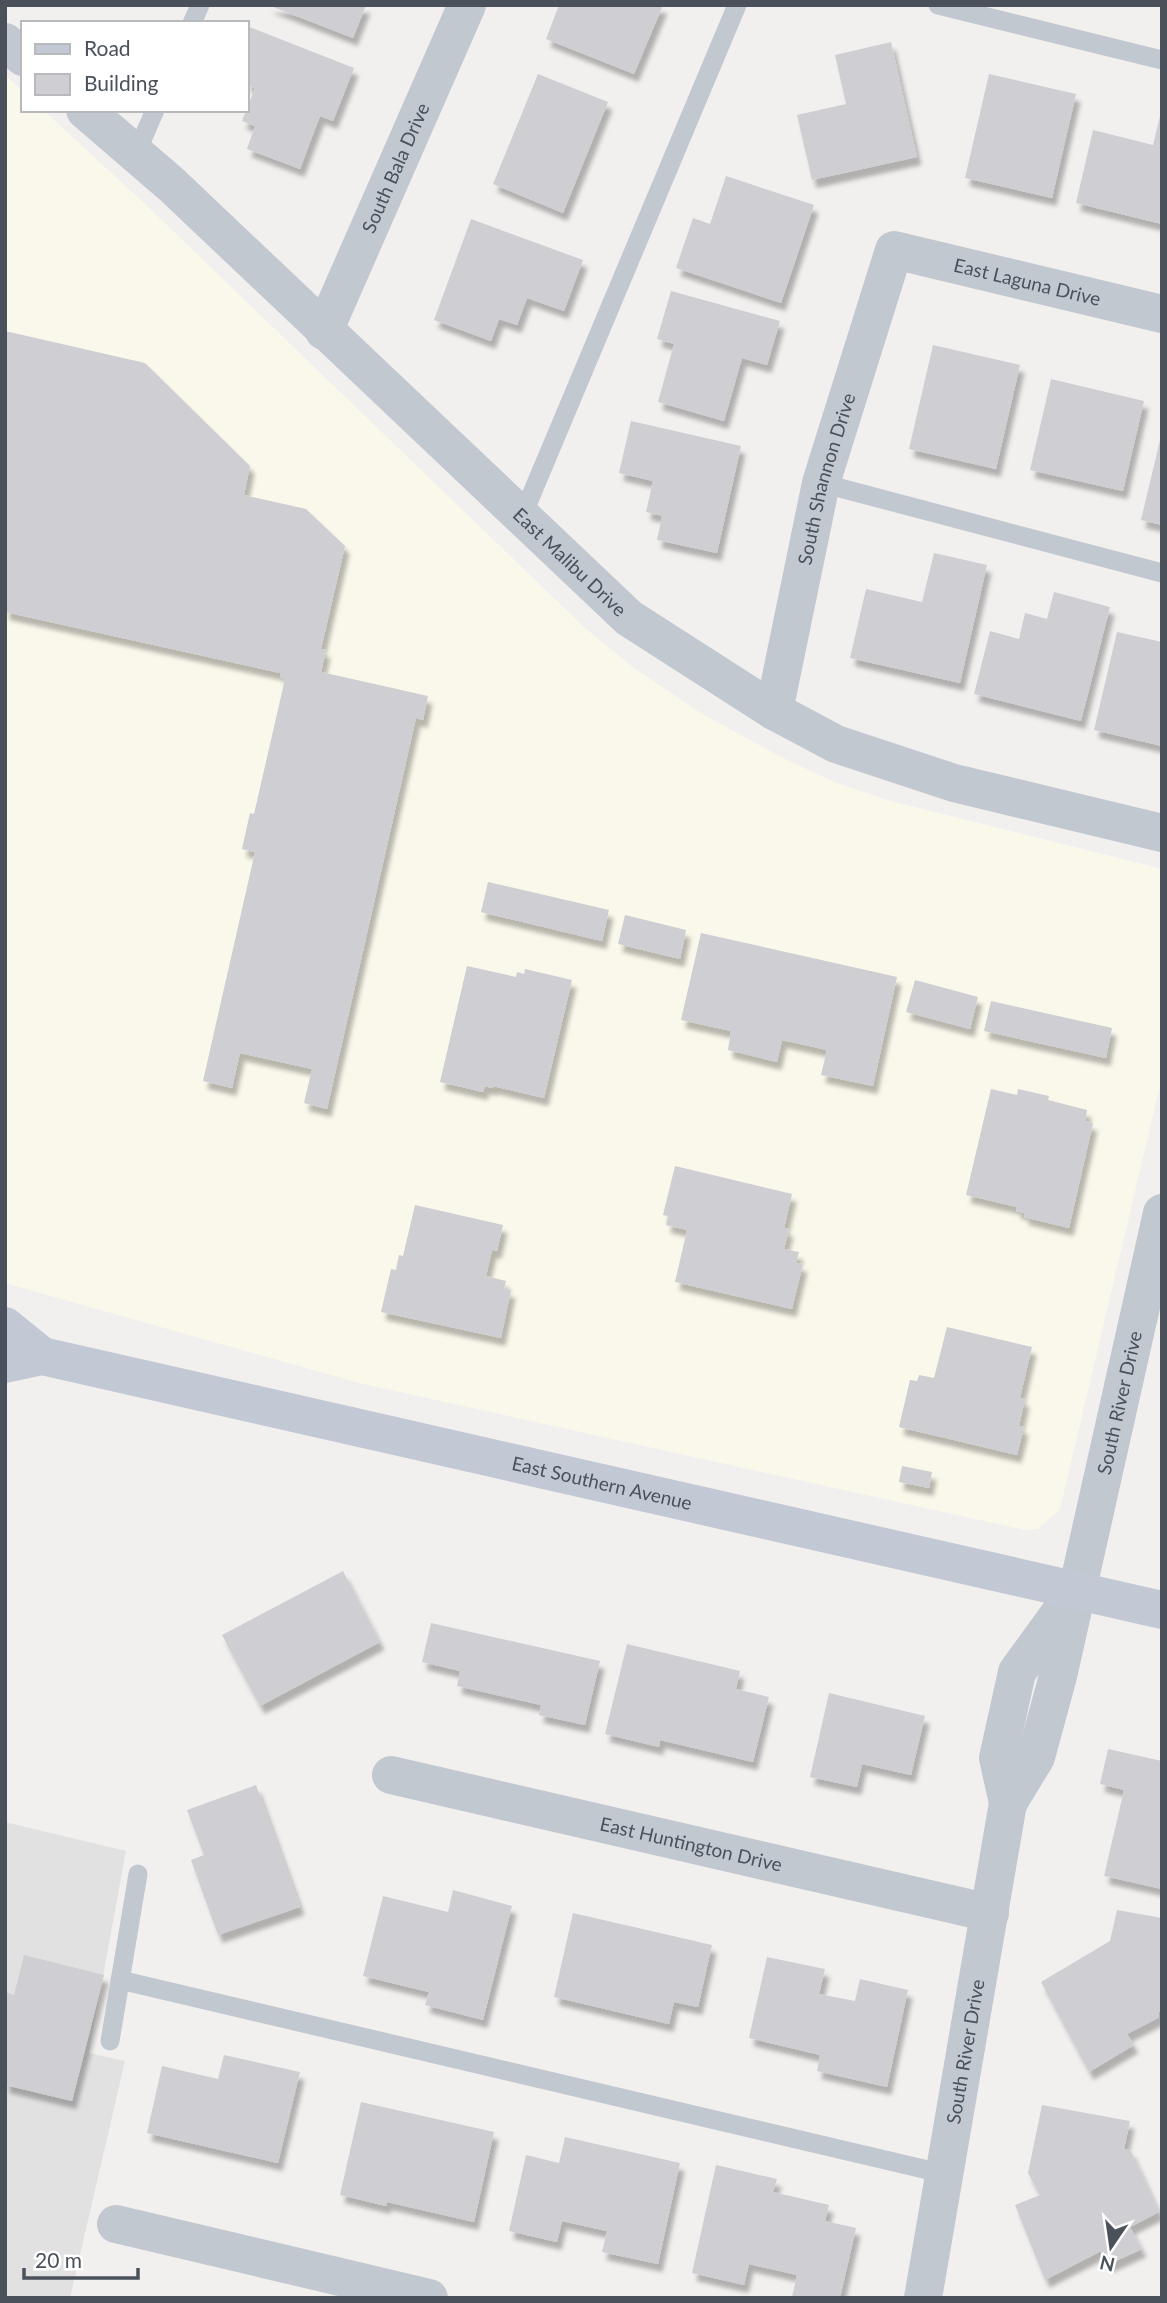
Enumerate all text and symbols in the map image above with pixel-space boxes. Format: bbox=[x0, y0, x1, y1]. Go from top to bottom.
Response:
legend bbox=[21, 21, 248, 112]
text: Road bbox=[84, 35, 131, 60]
text: Building bbox=[84, 70, 159, 95]
street label: South Bala Drive bbox=[356, 99, 434, 236]
street label: East Laguna Drive bbox=[952, 253, 1103, 310]
street label: South Shannon Drive bbox=[792, 390, 860, 567]
street label: East Malibu Drive bbox=[509, 503, 632, 621]
street label: South River Drive bbox=[1092, 1328, 1146, 1477]
street label: East Southern Avenue bbox=[510, 1451, 694, 1514]
street label: East Huntington Drive bbox=[598, 1812, 785, 1876]
street label: South River Drive bbox=[941, 1977, 989, 2126]
north arrow bbox=[1076, 2212, 1146, 2282]
scale bar bbox=[24, 2236, 138, 2280]
text: 20 m bbox=[35, 2247, 82, 2272]
text: N bbox=[1097, 2251, 1117, 2277]

